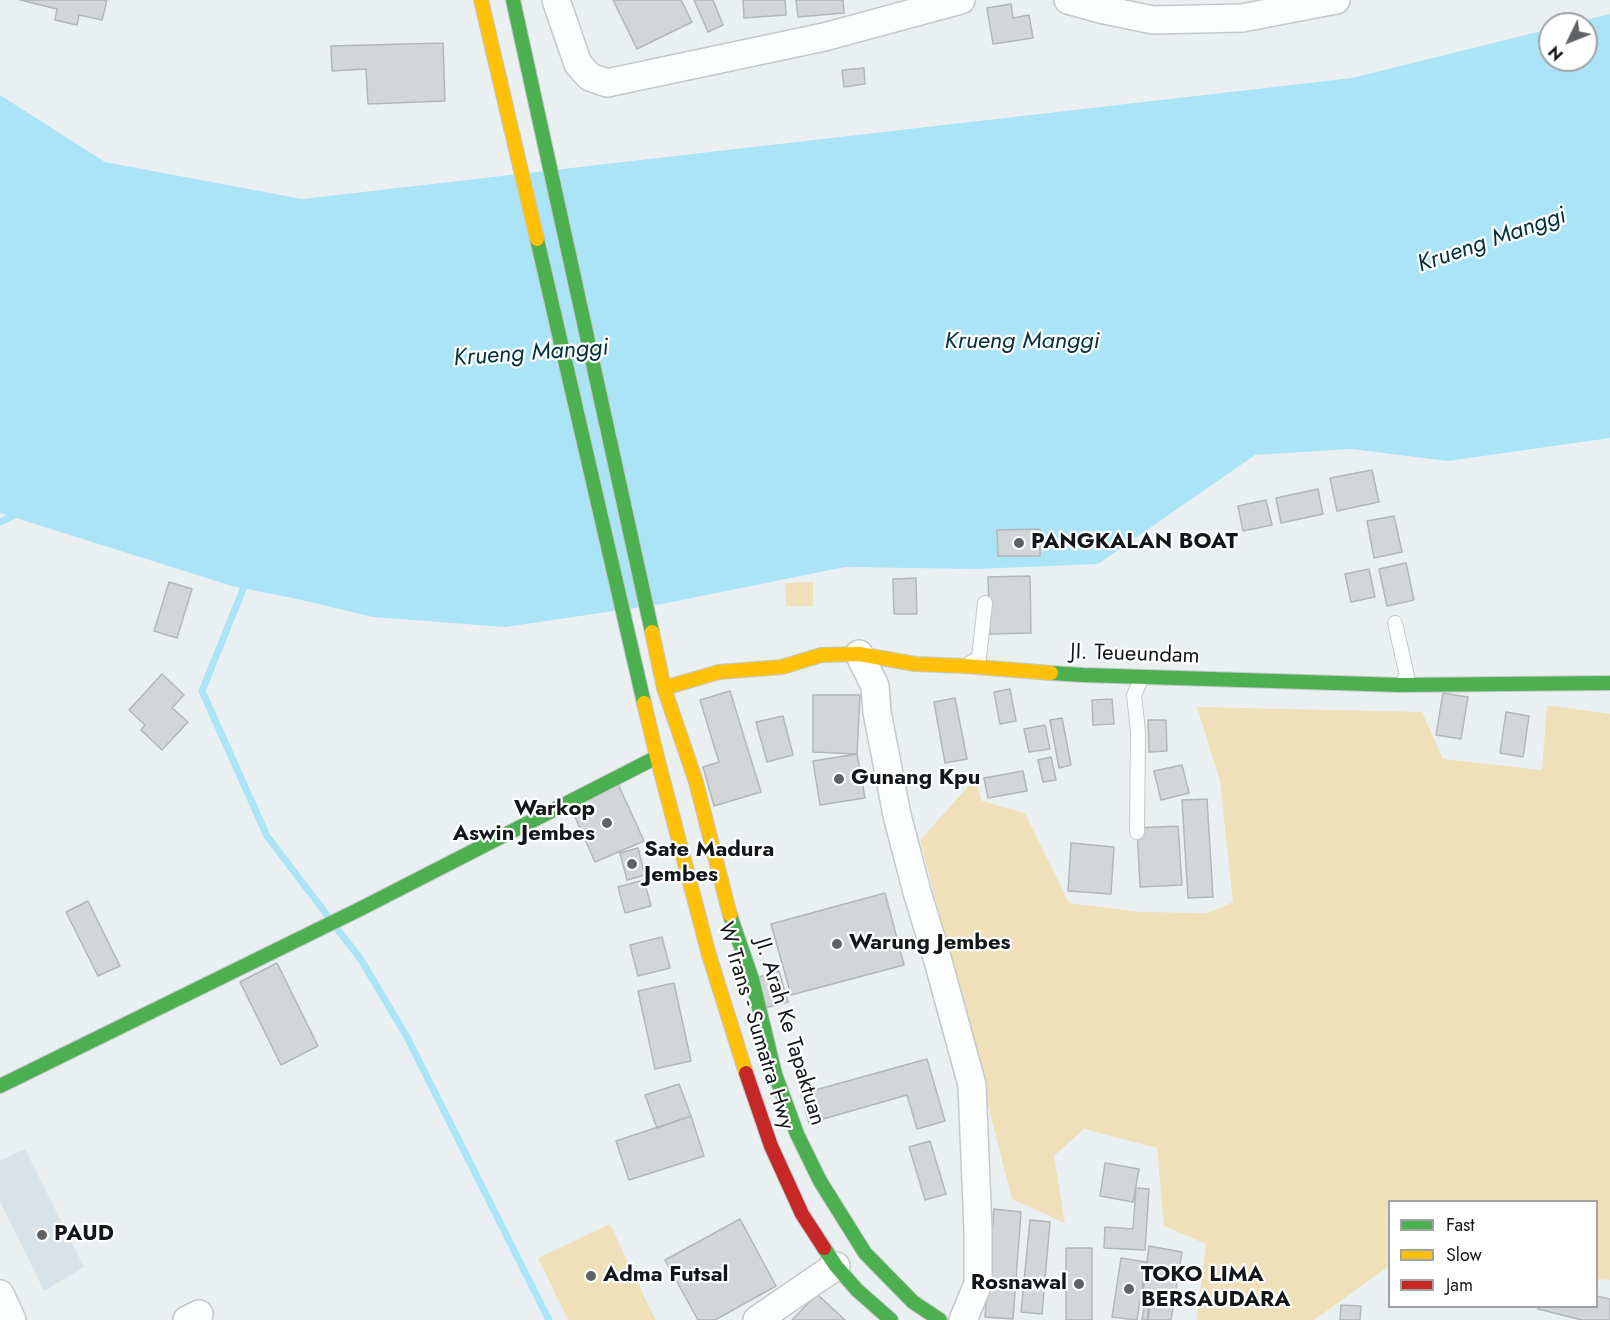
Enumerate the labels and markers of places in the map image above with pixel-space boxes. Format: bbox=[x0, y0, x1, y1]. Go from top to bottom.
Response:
place label: PANGKALAN BOAT bbox=[1031, 530, 1238, 556]
marker: PANGKALAN BOAT bbox=[1012, 536, 1026, 550]
place label: Gunang Kpu bbox=[851, 766, 980, 792]
marker: Gunang Kpu bbox=[832, 772, 846, 786]
place label: Warkop Aswin Jembes bbox=[453, 797, 595, 848]
marker: Warkop Aswin Jembes bbox=[600, 816, 614, 830]
place label: Sate Madura Jembes bbox=[644, 838, 774, 890]
marker: Sate Madura Jembes bbox=[625, 857, 639, 871]
place label: Warung Jembes bbox=[849, 931, 1011, 957]
marker: Warung Jembes bbox=[830, 937, 844, 951]
place label: PAUD bbox=[54, 1222, 114, 1248]
marker: PAUD bbox=[35, 1228, 49, 1242]
place label: Adma Futsal bbox=[603, 1263, 728, 1289]
place label: TOKO LIMA BERSAUDARA bbox=[1141, 1263, 1290, 1314]
marker: Adma Futsal bbox=[584, 1269, 598, 1283]
place label: Rosnawal bbox=[971, 1271, 1067, 1297]
marker: Rosnawal bbox=[1072, 1277, 1086, 1291]
marker: TOKO LIMA BERSAUDARA bbox=[1122, 1282, 1136, 1296]

